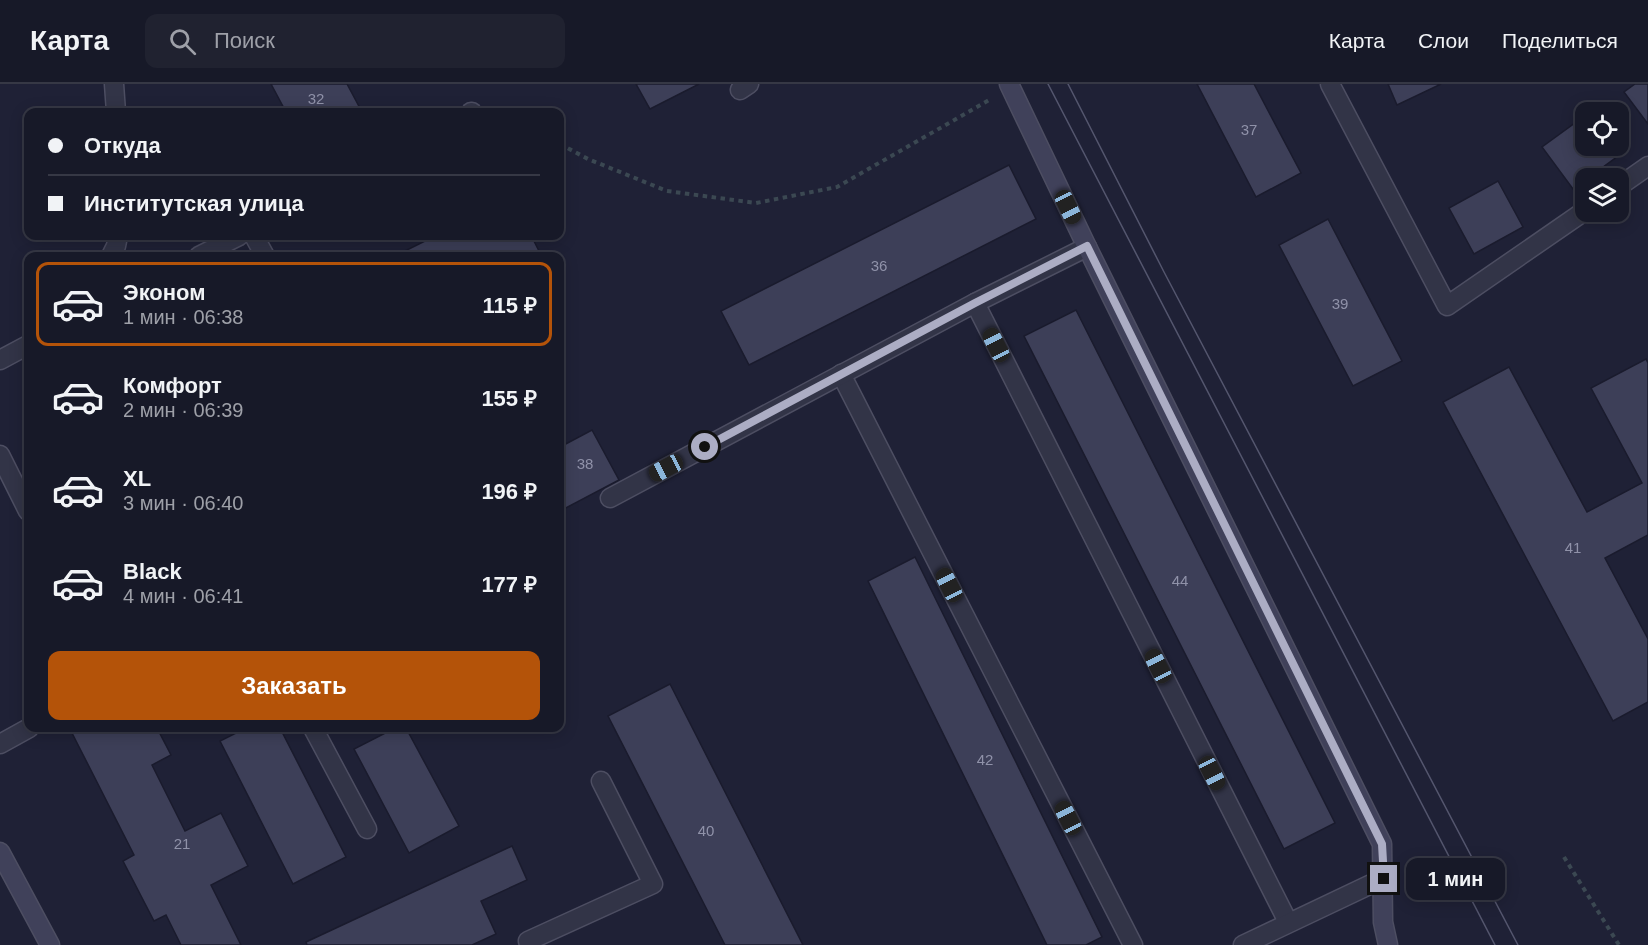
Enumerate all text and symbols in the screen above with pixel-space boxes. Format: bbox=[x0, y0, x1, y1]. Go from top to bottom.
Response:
search box bbox=[145, 14, 565, 68]
text: Карта bbox=[30, 25, 109, 56]
icon: search bbox=[166, 25, 199, 58]
text: Поиск bbox=[214, 28, 275, 53]
text: Карта bbox=[1329, 29, 1385, 52]
text: Слои bbox=[1418, 29, 1469, 52]
text: Поделиться bbox=[1502, 29, 1618, 52]
house number: 32 bbox=[308, 90, 324, 107]
map controls bbox=[1575, 102, 1629, 222]
button: locate bbox=[1575, 102, 1629, 156]
house number: 37 bbox=[1241, 121, 1257, 138]
text: Откуда bbox=[84, 133, 161, 158]
button: layers bbox=[1575, 168, 1629, 222]
car bbox=[1052, 187, 1084, 227]
text: Институтская улица bbox=[84, 191, 304, 216]
house number: 36 bbox=[871, 257, 887, 274]
icon: car bbox=[51, 277, 105, 331]
text: Эконом bbox=[123, 280, 206, 305]
text: 115 ₽ bbox=[483, 293, 537, 318]
house number: 39 bbox=[1332, 295, 1348, 312]
text: 1 мин · 06:38 bbox=[123, 306, 243, 328]
car bbox=[980, 325, 1012, 365]
icon: car bbox=[51, 370, 105, 424]
text: Комфорт bbox=[123, 373, 222, 398]
text: 155 ₽ bbox=[481, 386, 537, 411]
text: 2 мин · 06:39 bbox=[123, 399, 243, 421]
route start bbox=[691, 433, 718, 460]
car bbox=[646, 452, 686, 484]
house number: 38 bbox=[577, 455, 593, 472]
icon: car bbox=[51, 463, 105, 517]
text: XL bbox=[123, 466, 151, 491]
text: 196 ₽ bbox=[481, 479, 537, 504]
text: 3 мин · 06:40 bbox=[123, 492, 243, 514]
house number: 41 bbox=[1565, 539, 1581, 556]
icon: car bbox=[51, 556, 105, 610]
text: Black bbox=[123, 559, 182, 584]
car bbox=[933, 565, 965, 605]
text: 177 ₽ bbox=[481, 572, 537, 597]
house number: 44 bbox=[1172, 572, 1188, 589]
text: 4 мин · 06:41 bbox=[123, 585, 243, 607]
car bbox=[1142, 646, 1174, 686]
button: Заказать bbox=[48, 651, 540, 720]
house number: 42 bbox=[977, 751, 993, 768]
car bbox=[1196, 753, 1228, 793]
car bbox=[1052, 798, 1084, 838]
house number: 40 bbox=[698, 822, 714, 839]
house number: 21 bbox=[174, 835, 190, 852]
callout: 1 мин bbox=[1405, 858, 1504, 900]
route end bbox=[1370, 865, 1397, 892]
text: 1 мин bbox=[1428, 868, 1483, 890]

